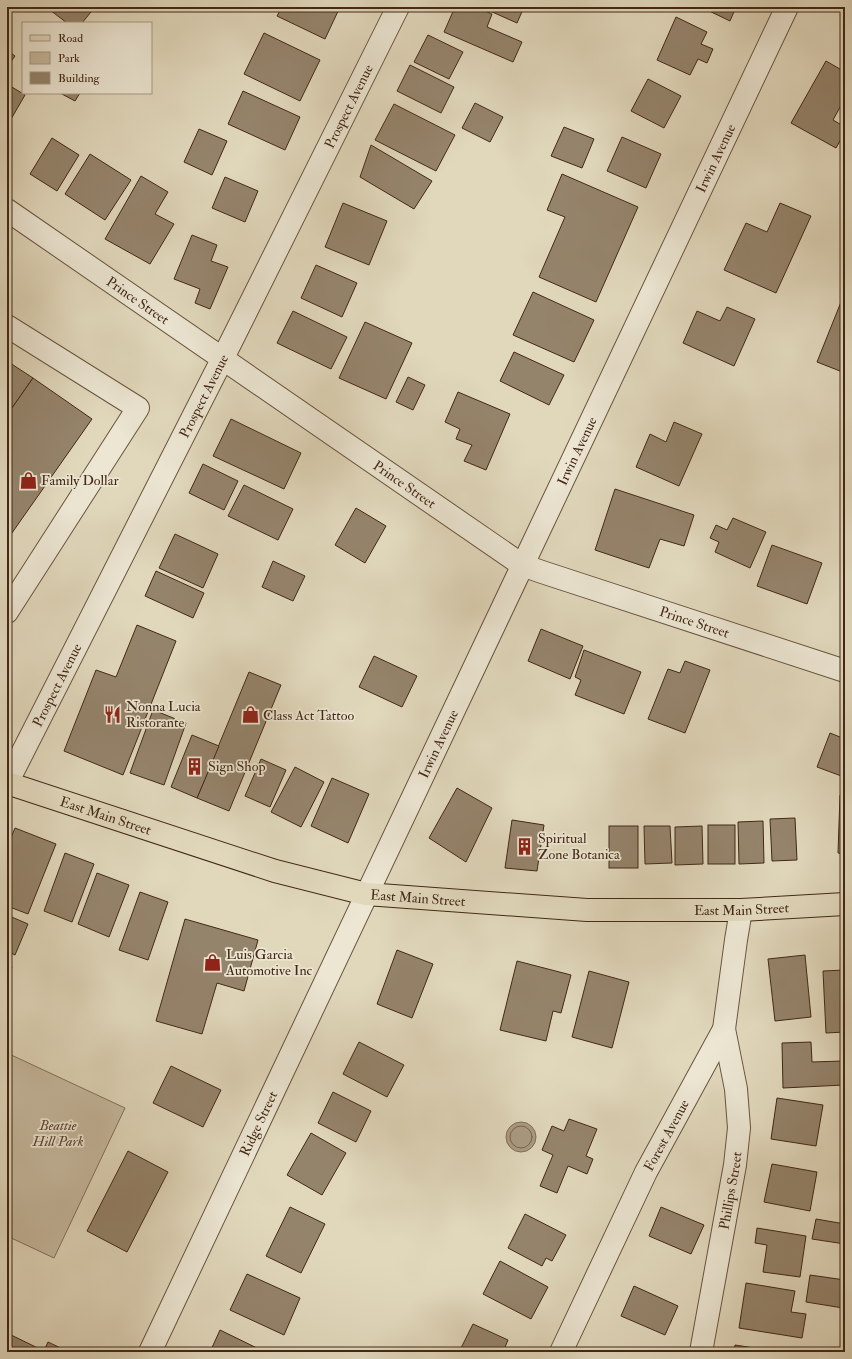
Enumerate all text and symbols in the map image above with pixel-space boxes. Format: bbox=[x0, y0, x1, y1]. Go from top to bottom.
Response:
legend bbox=[22, 22, 152, 94]
text: Road bbox=[58, 31, 83, 46]
text: Park bbox=[58, 51, 80, 66]
street label: Prospect Avenue bbox=[321, 62, 377, 151]
text: Building bbox=[58, 71, 101, 86]
street label: Irwin Avenue bbox=[692, 121, 739, 195]
street label: Prince Street bbox=[103, 273, 173, 328]
street label: Prospect Avenue bbox=[176, 352, 232, 441]
street label: Irwin Avenue bbox=[554, 414, 601, 488]
street label: Prince Street bbox=[370, 457, 439, 512]
shop icon: Family Dollar bbox=[18, 470, 38, 490]
place label: Family Dollar bbox=[41, 472, 119, 490]
street label: Prince Street bbox=[657, 603, 732, 642]
street label: Prospect Avenue bbox=[29, 640, 86, 730]
place label: Nonna Lucia Ristorante bbox=[126, 698, 201, 731]
restaurant icon: Nonna Lucia Ristorante bbox=[103, 704, 123, 724]
shop icon: Class Act Tattoo bbox=[240, 705, 260, 725]
place label: Class Act Tattoo bbox=[263, 707, 355, 724]
street label: Irwin Avenue bbox=[415, 707, 462, 781]
building icon: Sign Shop bbox=[185, 756, 205, 776]
place label: Sign Shop bbox=[208, 758, 265, 776]
street label: East Main Street bbox=[58, 793, 154, 839]
place label: Spiritual Zone Botanica bbox=[538, 830, 620, 863]
building icon: Spiritual Zone Botanica bbox=[515, 836, 535, 856]
street label: East Main Street bbox=[370, 886, 466, 910]
street label: East Main Street bbox=[694, 899, 790, 919]
place label: Luis Garcia Automotive Inc bbox=[225, 946, 313, 979]
shop icon: Luis Garcia Automotive Inc bbox=[203, 952, 223, 972]
street label: Ridge Street bbox=[236, 1088, 282, 1159]
street label: Forest Avenue bbox=[640, 1096, 693, 1174]
park label: Beattie Hill Park bbox=[31, 1117, 84, 1150]
street label: Phillips Street bbox=[715, 1150, 745, 1231]

